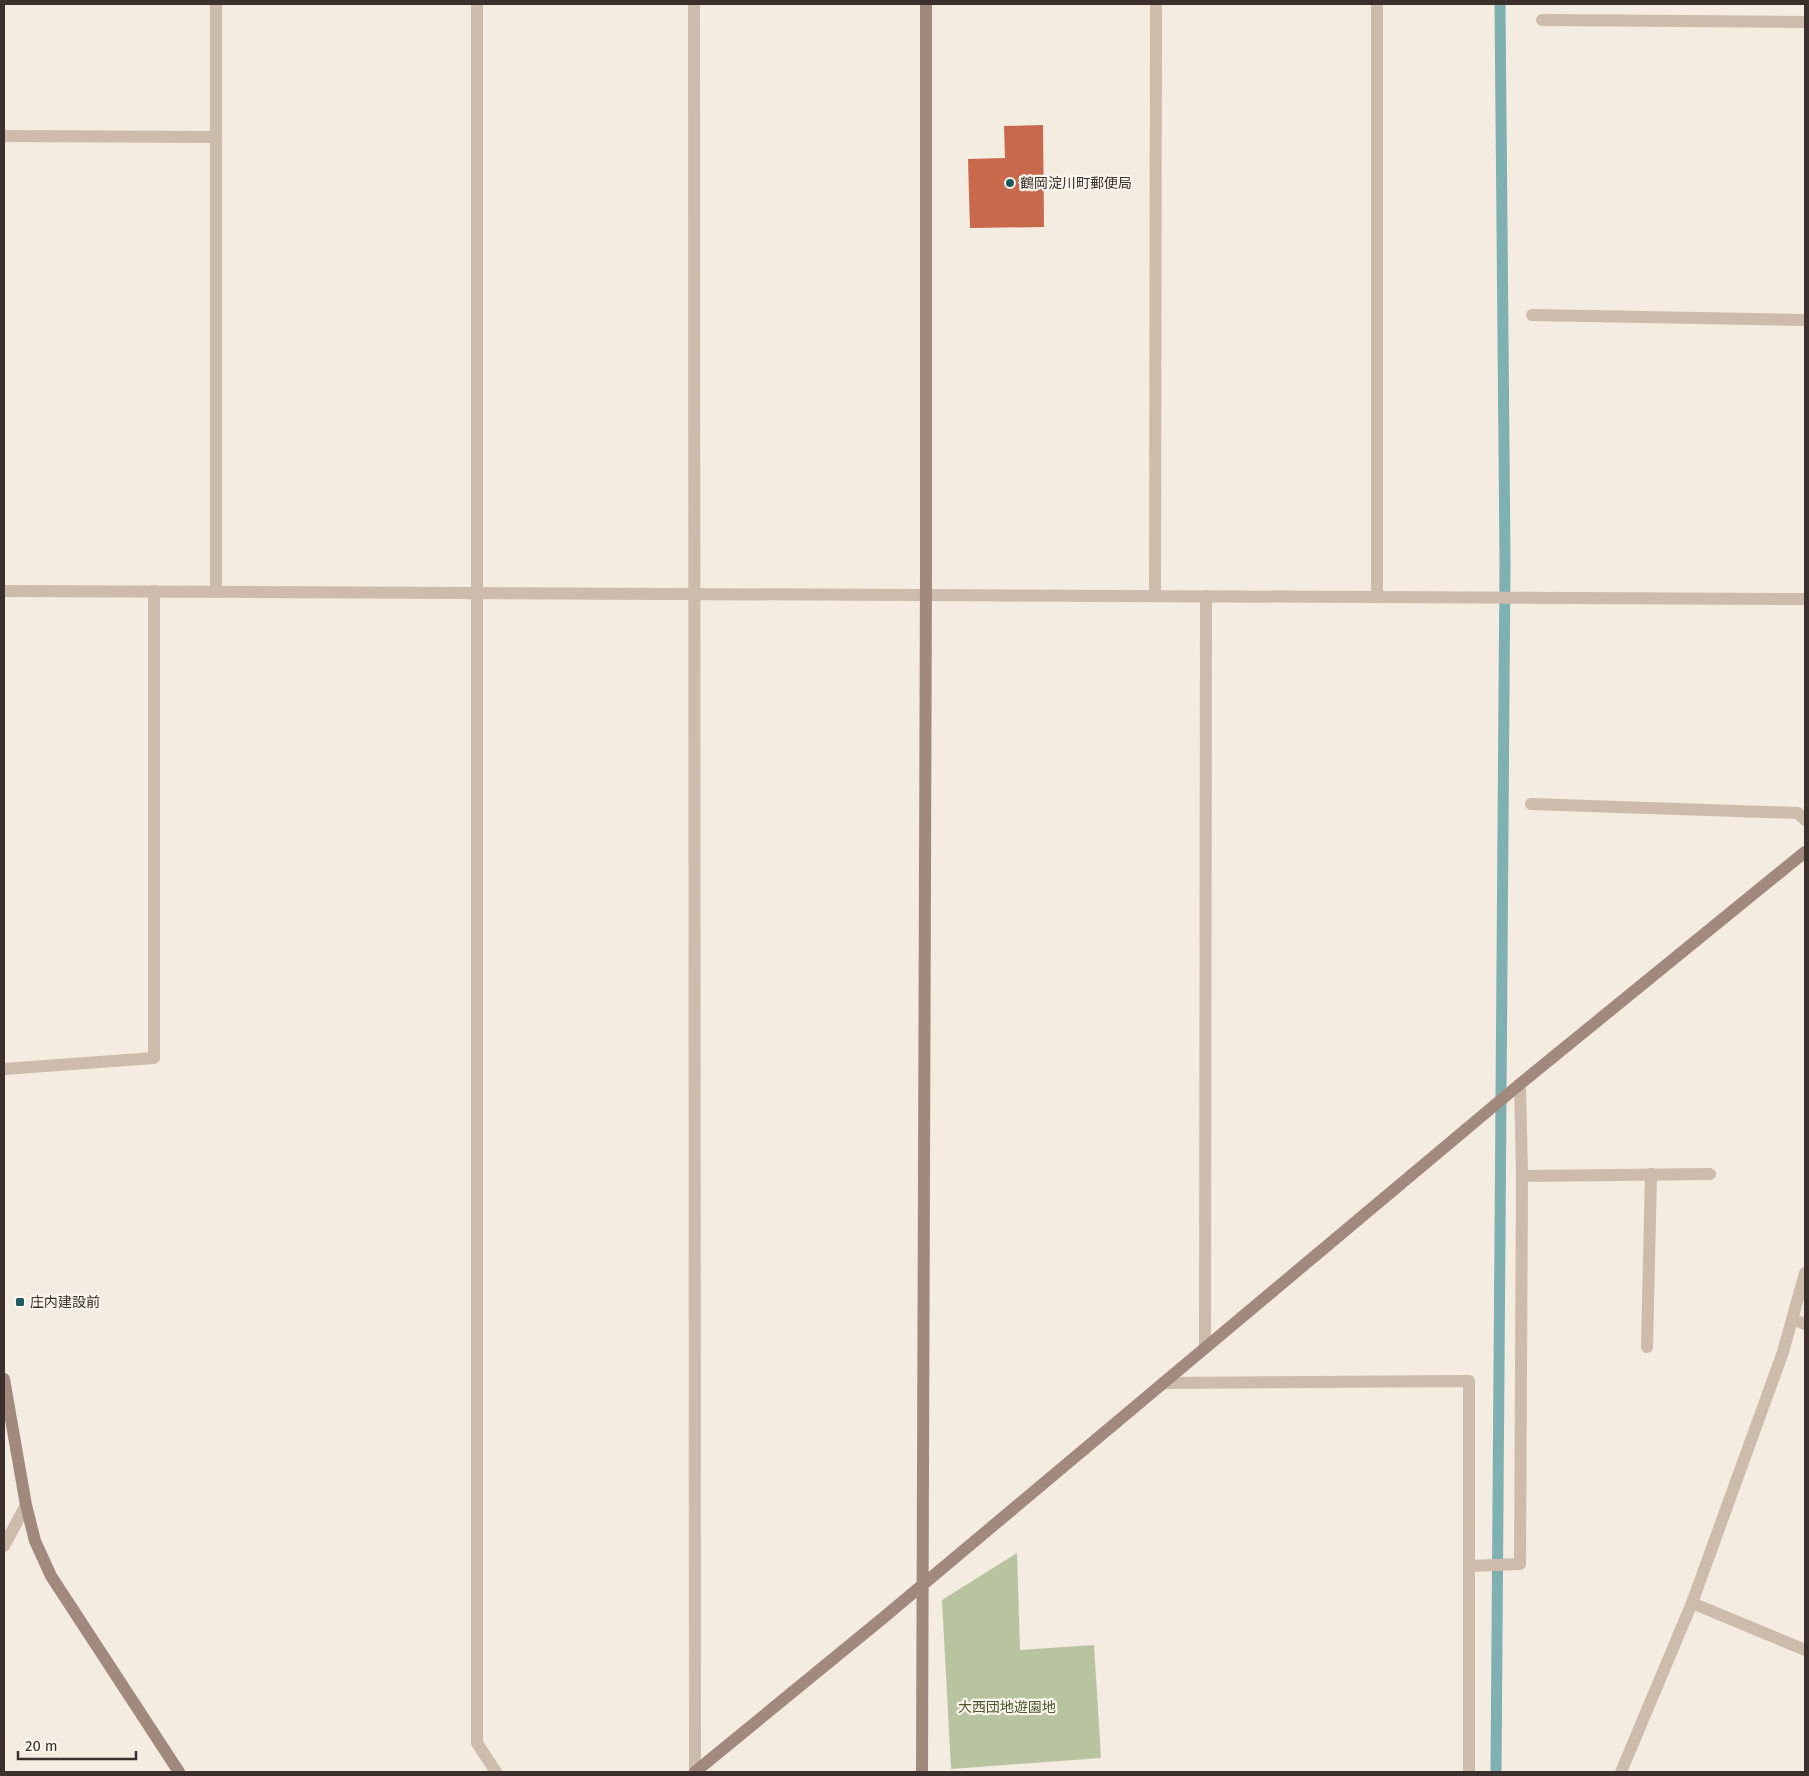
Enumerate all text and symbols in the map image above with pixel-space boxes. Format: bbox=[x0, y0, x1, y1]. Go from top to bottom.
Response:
place label: 鶴岡淀川町郵便局 bbox=[1020, 175, 1132, 192]
marker: 鶴岡淀川町郵便局 bbox=[1004, 177, 1016, 189]
place label: 庄内建設前 bbox=[30, 1294, 100, 1311]
marker: 庄内建設前 bbox=[14, 1296, 26, 1308]
park label: 大西団地遊園地 bbox=[958, 1699, 1056, 1716]
scale bar bbox=[18, 1728, 135, 1760]
text: 20 m bbox=[25, 1737, 58, 1755]

